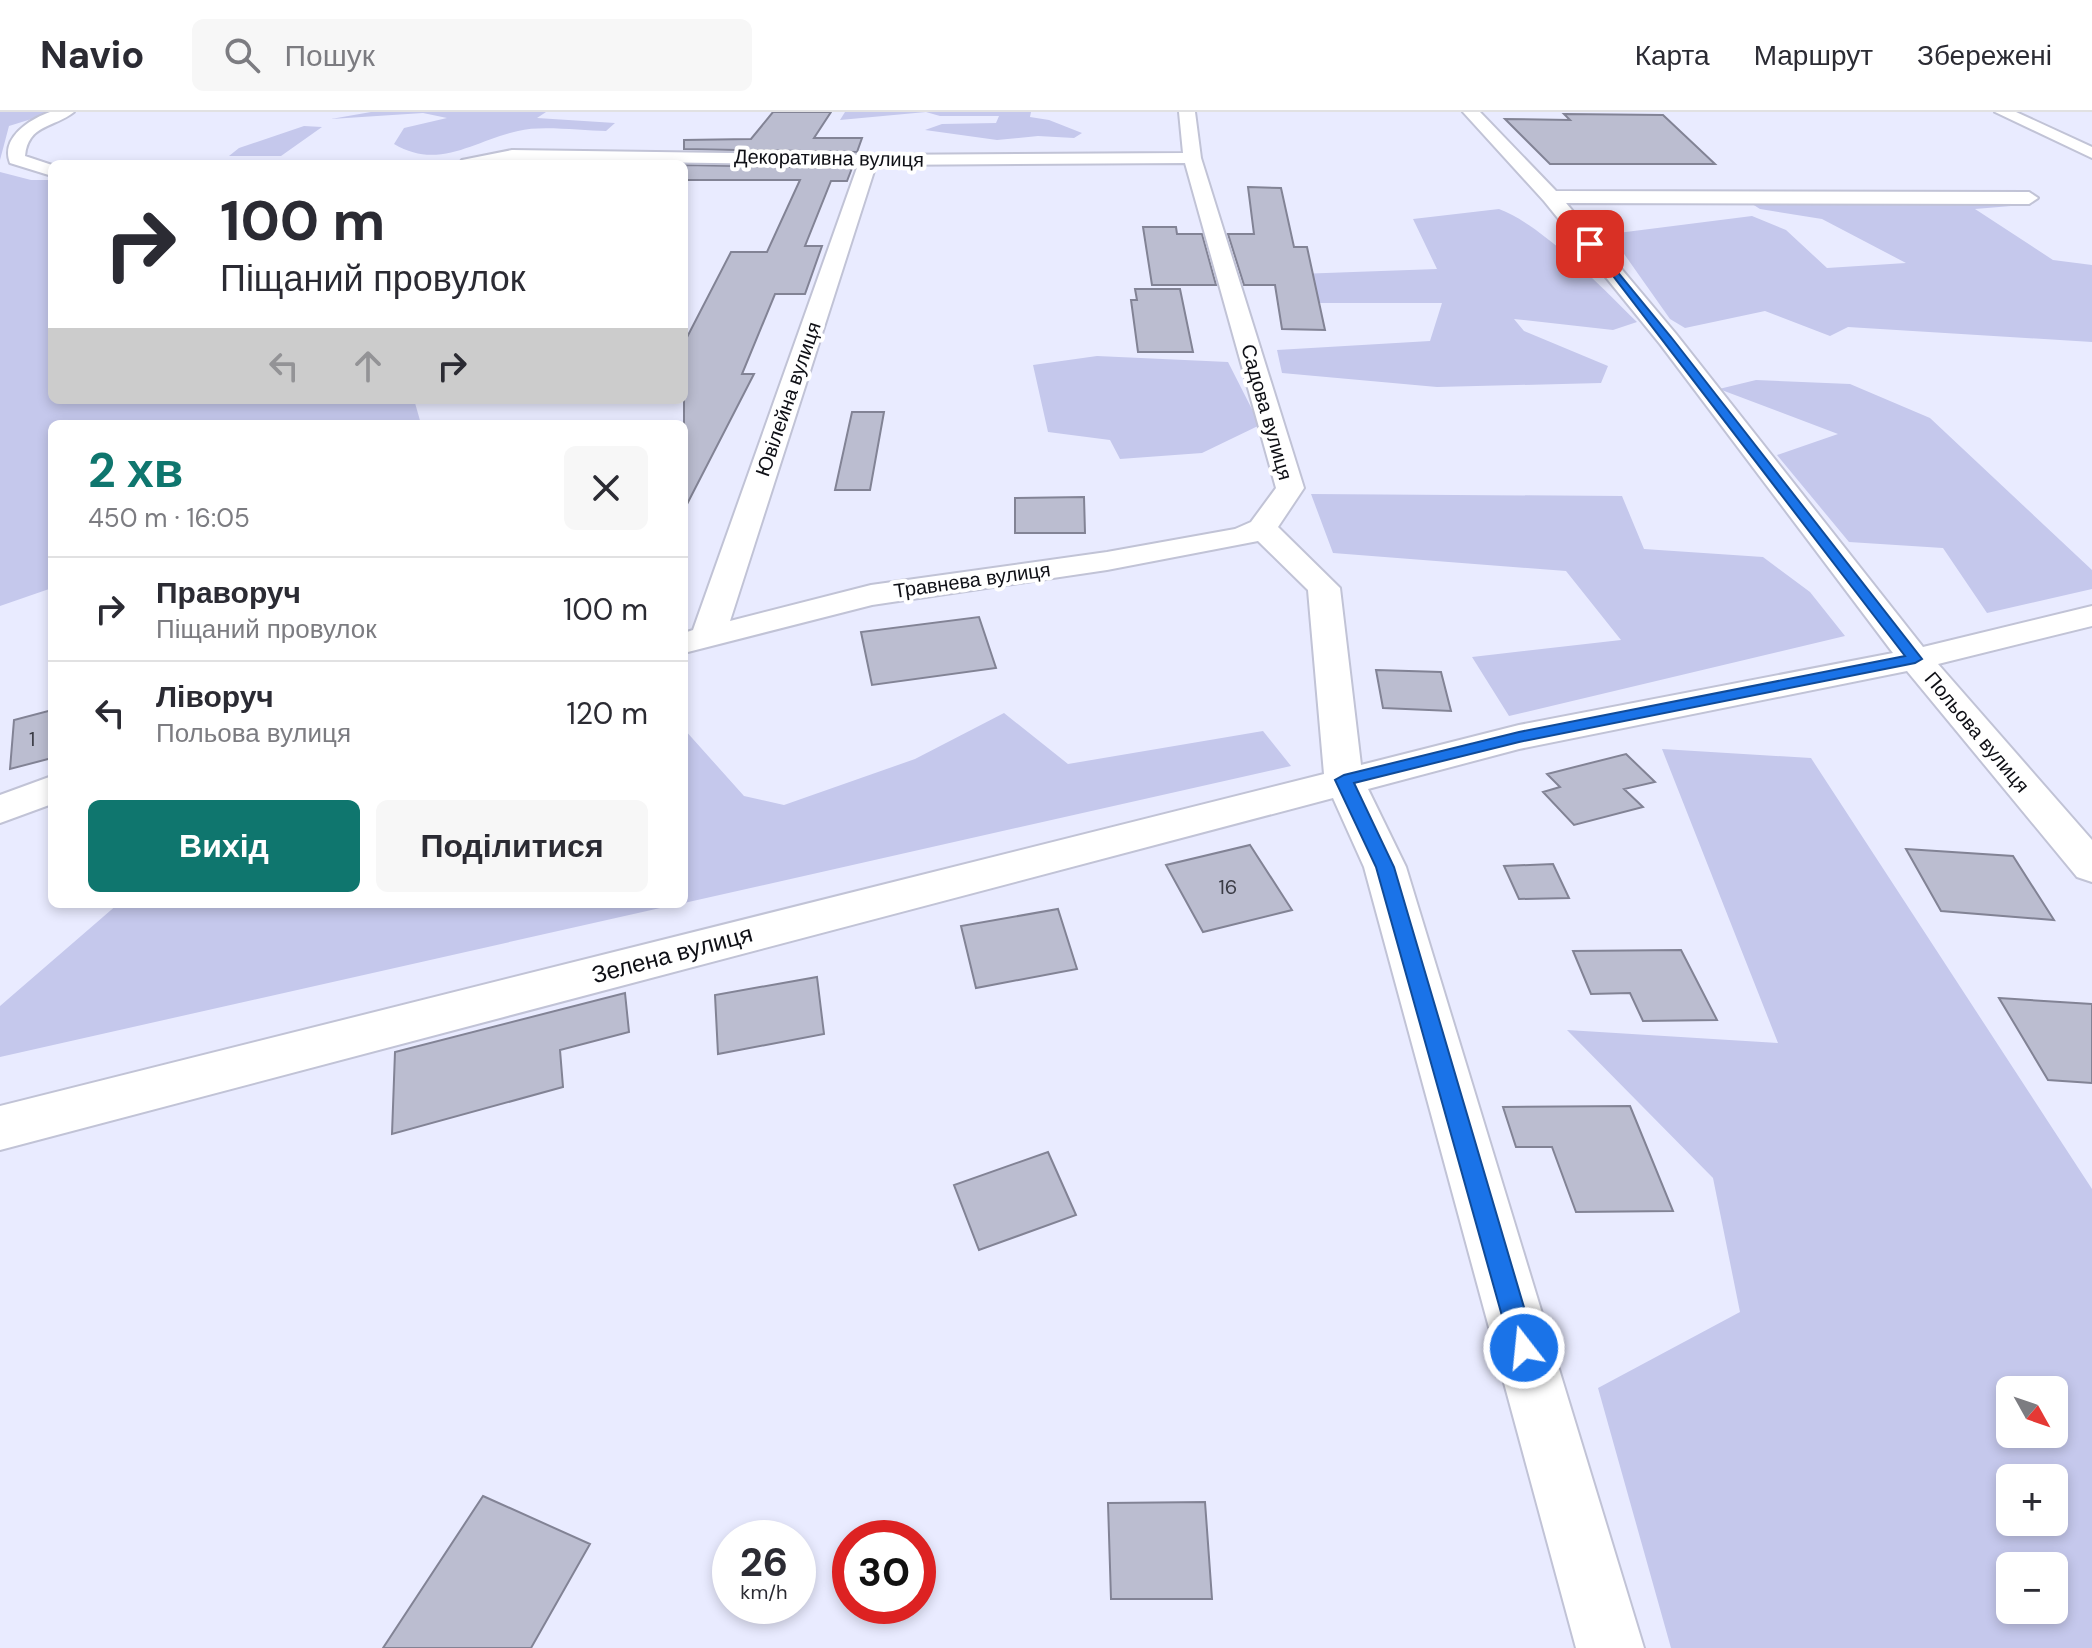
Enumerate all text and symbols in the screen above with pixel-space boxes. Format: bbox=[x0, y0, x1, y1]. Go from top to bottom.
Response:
search box bbox=[192, 19, 752, 91]
text: Navio bbox=[40, 30, 144, 80]
icon: search bbox=[220, 33, 264, 77]
text: Пошук bbox=[284, 36, 375, 75]
text: Карта bbox=[1635, 37, 1710, 74]
text: Маршрут bbox=[1754, 37, 1873, 74]
text: Збережені bbox=[1917, 37, 2052, 74]
street label: Декоративна вулиця bbox=[734, 143, 924, 173]
text: 100 m bbox=[220, 184, 385, 257]
icon: right bbox=[88, 192, 192, 296]
pin bbox=[1556, 210, 1624, 278]
icon: arrive bbox=[1568, 222, 1612, 266]
text: Піщаний провулок bbox=[220, 255, 525, 302]
street label: Ювілейна вулиця bbox=[749, 318, 827, 480]
street label: Садова вулиця bbox=[1235, 341, 1299, 483]
icon: left bbox=[262, 344, 306, 388]
icon: ahead bbox=[346, 344, 390, 388]
icon: right bbox=[430, 344, 474, 388]
text: 2 хв bbox=[88, 439, 183, 502]
button: close bbox=[564, 446, 648, 530]
text: 450 m · 16:05 bbox=[88, 501, 250, 535]
street label: Травнева вулиця bbox=[892, 556, 1052, 604]
text: Праворуч bbox=[156, 573, 301, 612]
icon: right bbox=[88, 587, 132, 631]
text: 100 m bbox=[563, 590, 648, 629]
text: Піщаний провулок bbox=[156, 612, 377, 646]
street label: Польова вулиця bbox=[1919, 666, 2035, 798]
text: Ліворуч bbox=[156, 677, 274, 716]
icon: left bbox=[88, 691, 132, 735]
text: 120 m bbox=[566, 694, 648, 733]
text: Польова вулиця bbox=[156, 716, 351, 750]
house number: 1 bbox=[29, 726, 35, 752]
button: Вихід bbox=[88, 800, 360, 892]
button: Поділитися bbox=[376, 800, 648, 892]
house number: 16 bbox=[1219, 874, 1237, 900]
street label: Зелена вулиця bbox=[588, 918, 756, 990]
position arrow bbox=[1482, 1306, 1566, 1390]
north arrow bbox=[1996, 1376, 2068, 1448]
map controls bbox=[1996, 1376, 2068, 1624]
button: + bbox=[1996, 1464, 2068, 1536]
speed limit sign: 30 bbox=[832, 1520, 936, 1624]
text: 26 bbox=[740, 1536, 788, 1588]
button: − bbox=[1996, 1552, 2068, 1624]
text: km/h bbox=[740, 1579, 788, 1605]

